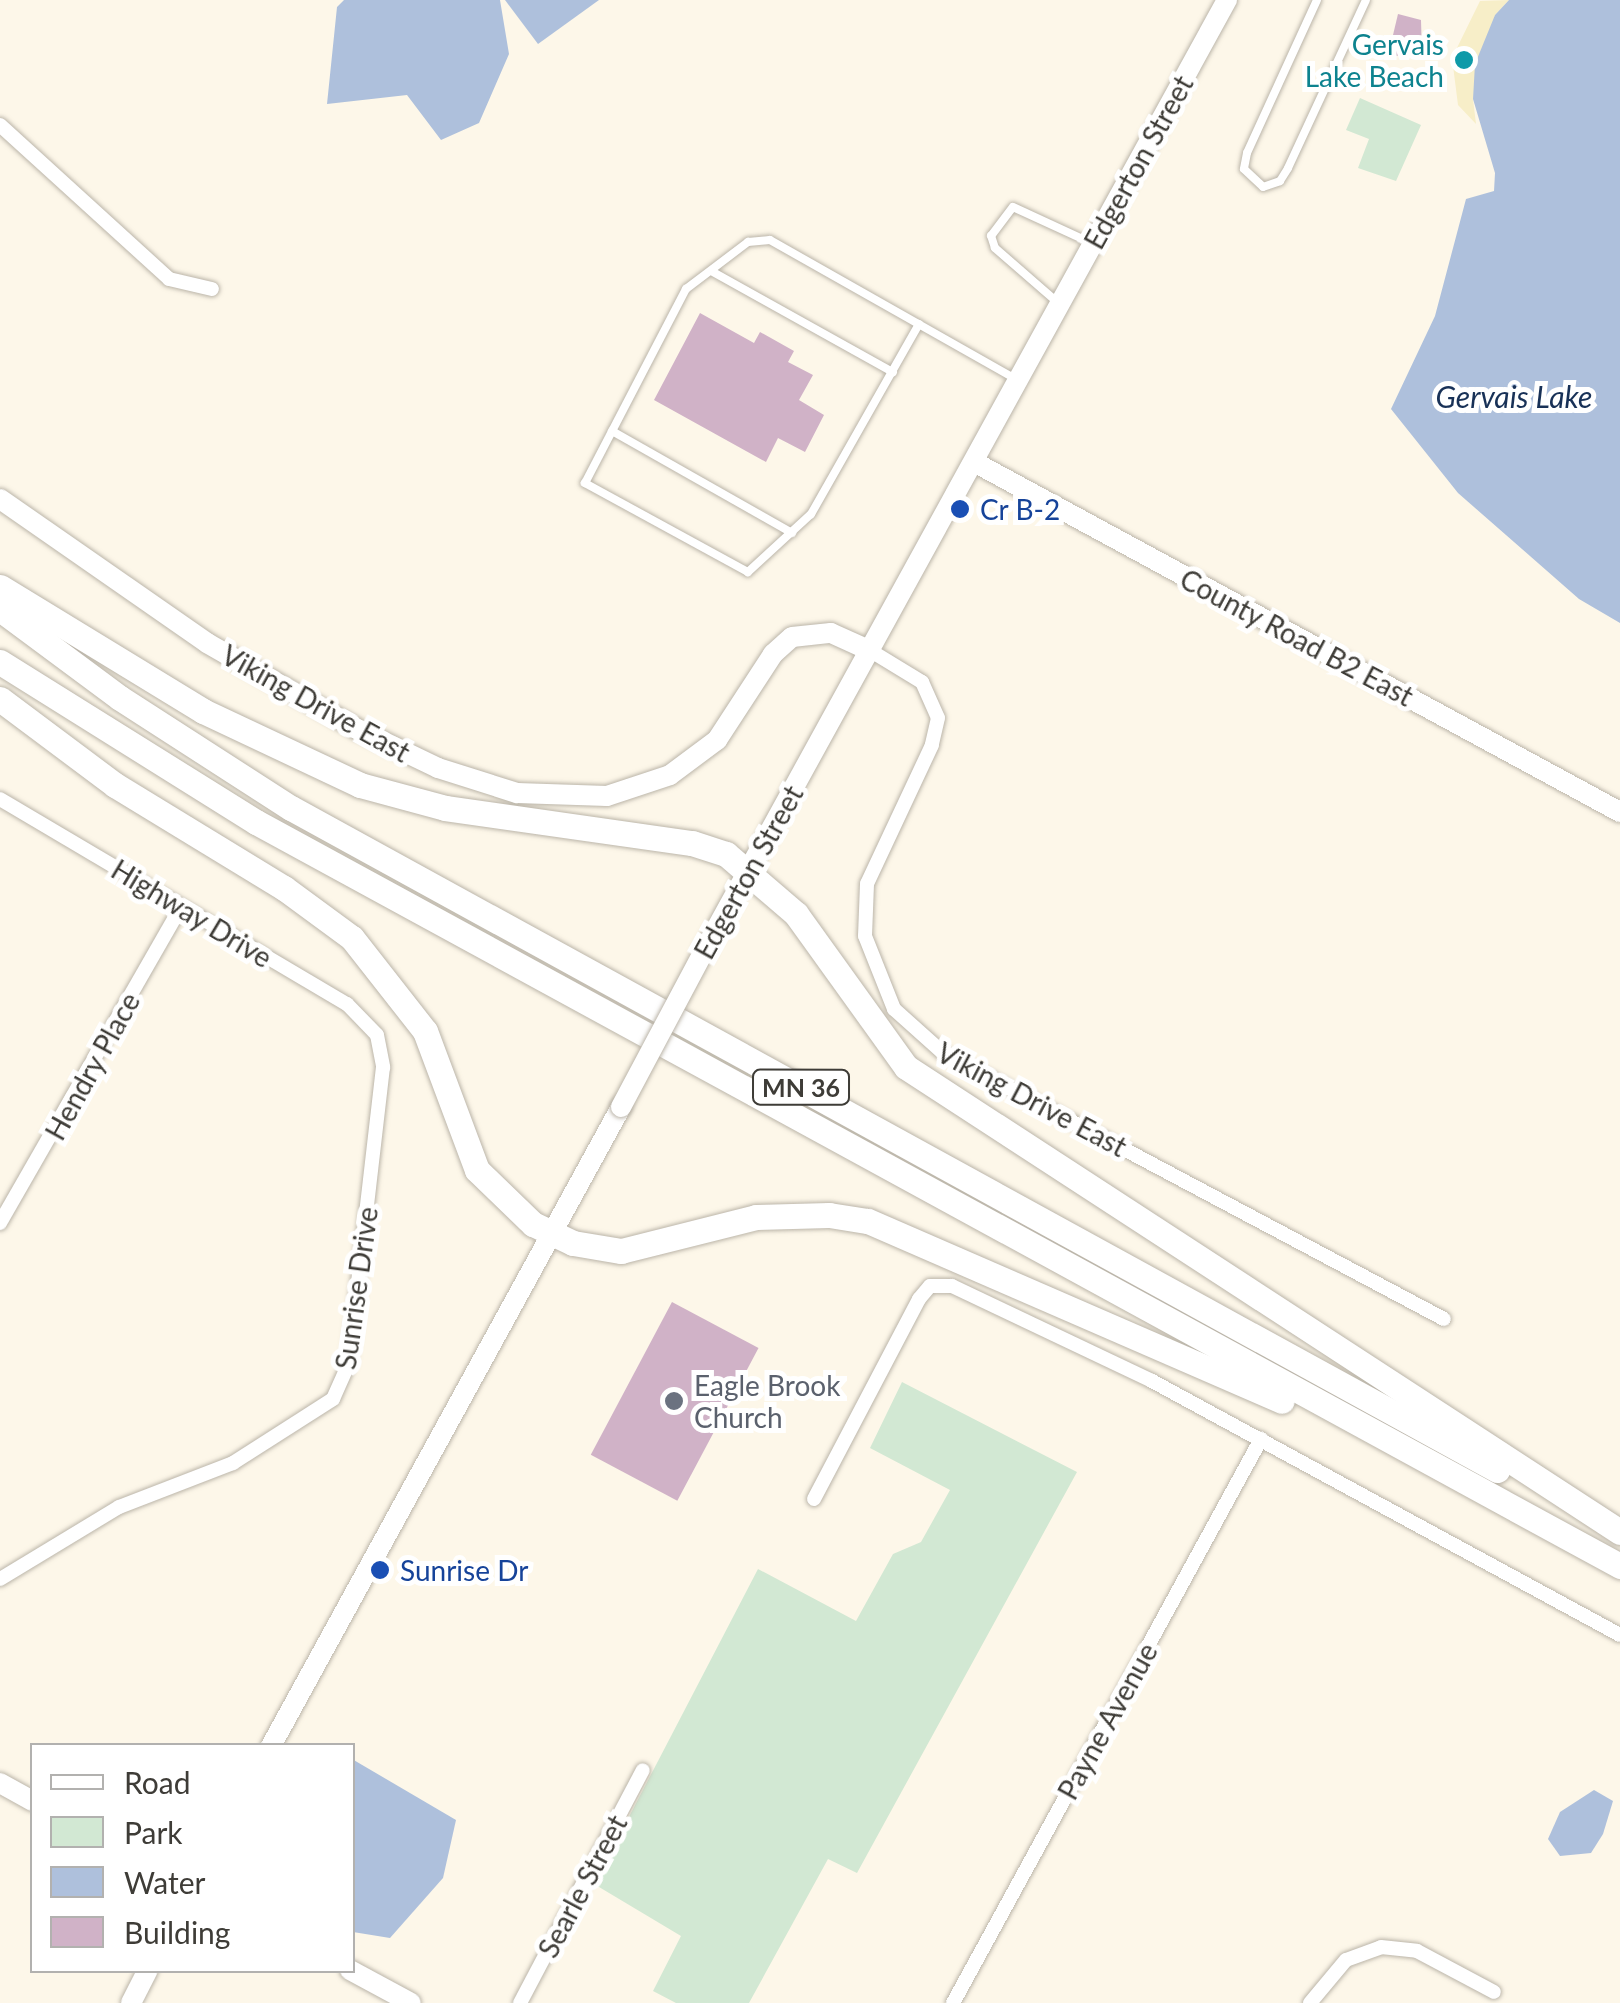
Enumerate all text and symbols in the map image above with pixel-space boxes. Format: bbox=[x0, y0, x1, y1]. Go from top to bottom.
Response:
place label: Gervais Lake Beach bbox=[1305, 27, 1444, 93]
marker: Gervais Lake Beach bbox=[1453, 49, 1475, 71]
street label: Edgerton Street bbox=[1077, 69, 1199, 255]
water label: Gervais Lake bbox=[1436, 378, 1592, 414]
place label: Cr B-2 bbox=[980, 492, 1061, 526]
marker: Cr B-2 bbox=[949, 498, 971, 520]
street label: County Road B2 East bbox=[1174, 561, 1420, 713]
street label: Viking Drive East bbox=[216, 637, 416, 769]
street label: Edgerton Street bbox=[687, 779, 809, 965]
street label: Highway Drive bbox=[105, 852, 279, 974]
street label: Hendry Place bbox=[38, 986, 146, 1146]
street label: Viking Drive East bbox=[931, 1035, 1133, 1163]
road number: MN 36 bbox=[751, 1067, 851, 1107]
street label: Sunrise Drive bbox=[328, 1205, 384, 1371]
place label: Eagle Brook Church bbox=[694, 1368, 840, 1434]
marker: Eagle Brook Church bbox=[663, 1390, 685, 1412]
place label: Sunrise Dr bbox=[400, 1553, 528, 1587]
marker: Sunrise Dr bbox=[369, 1559, 391, 1581]
street label: Payne Avenue bbox=[1050, 1636, 1164, 1806]
legend bbox=[30, 1743, 355, 1973]
text: Road bbox=[124, 1764, 191, 1800]
street label: Searle Street bbox=[530, 1809, 634, 1963]
text: Park bbox=[124, 1814, 183, 1850]
text: Water bbox=[124, 1864, 206, 1900]
text: Building bbox=[124, 1914, 230, 1950]

